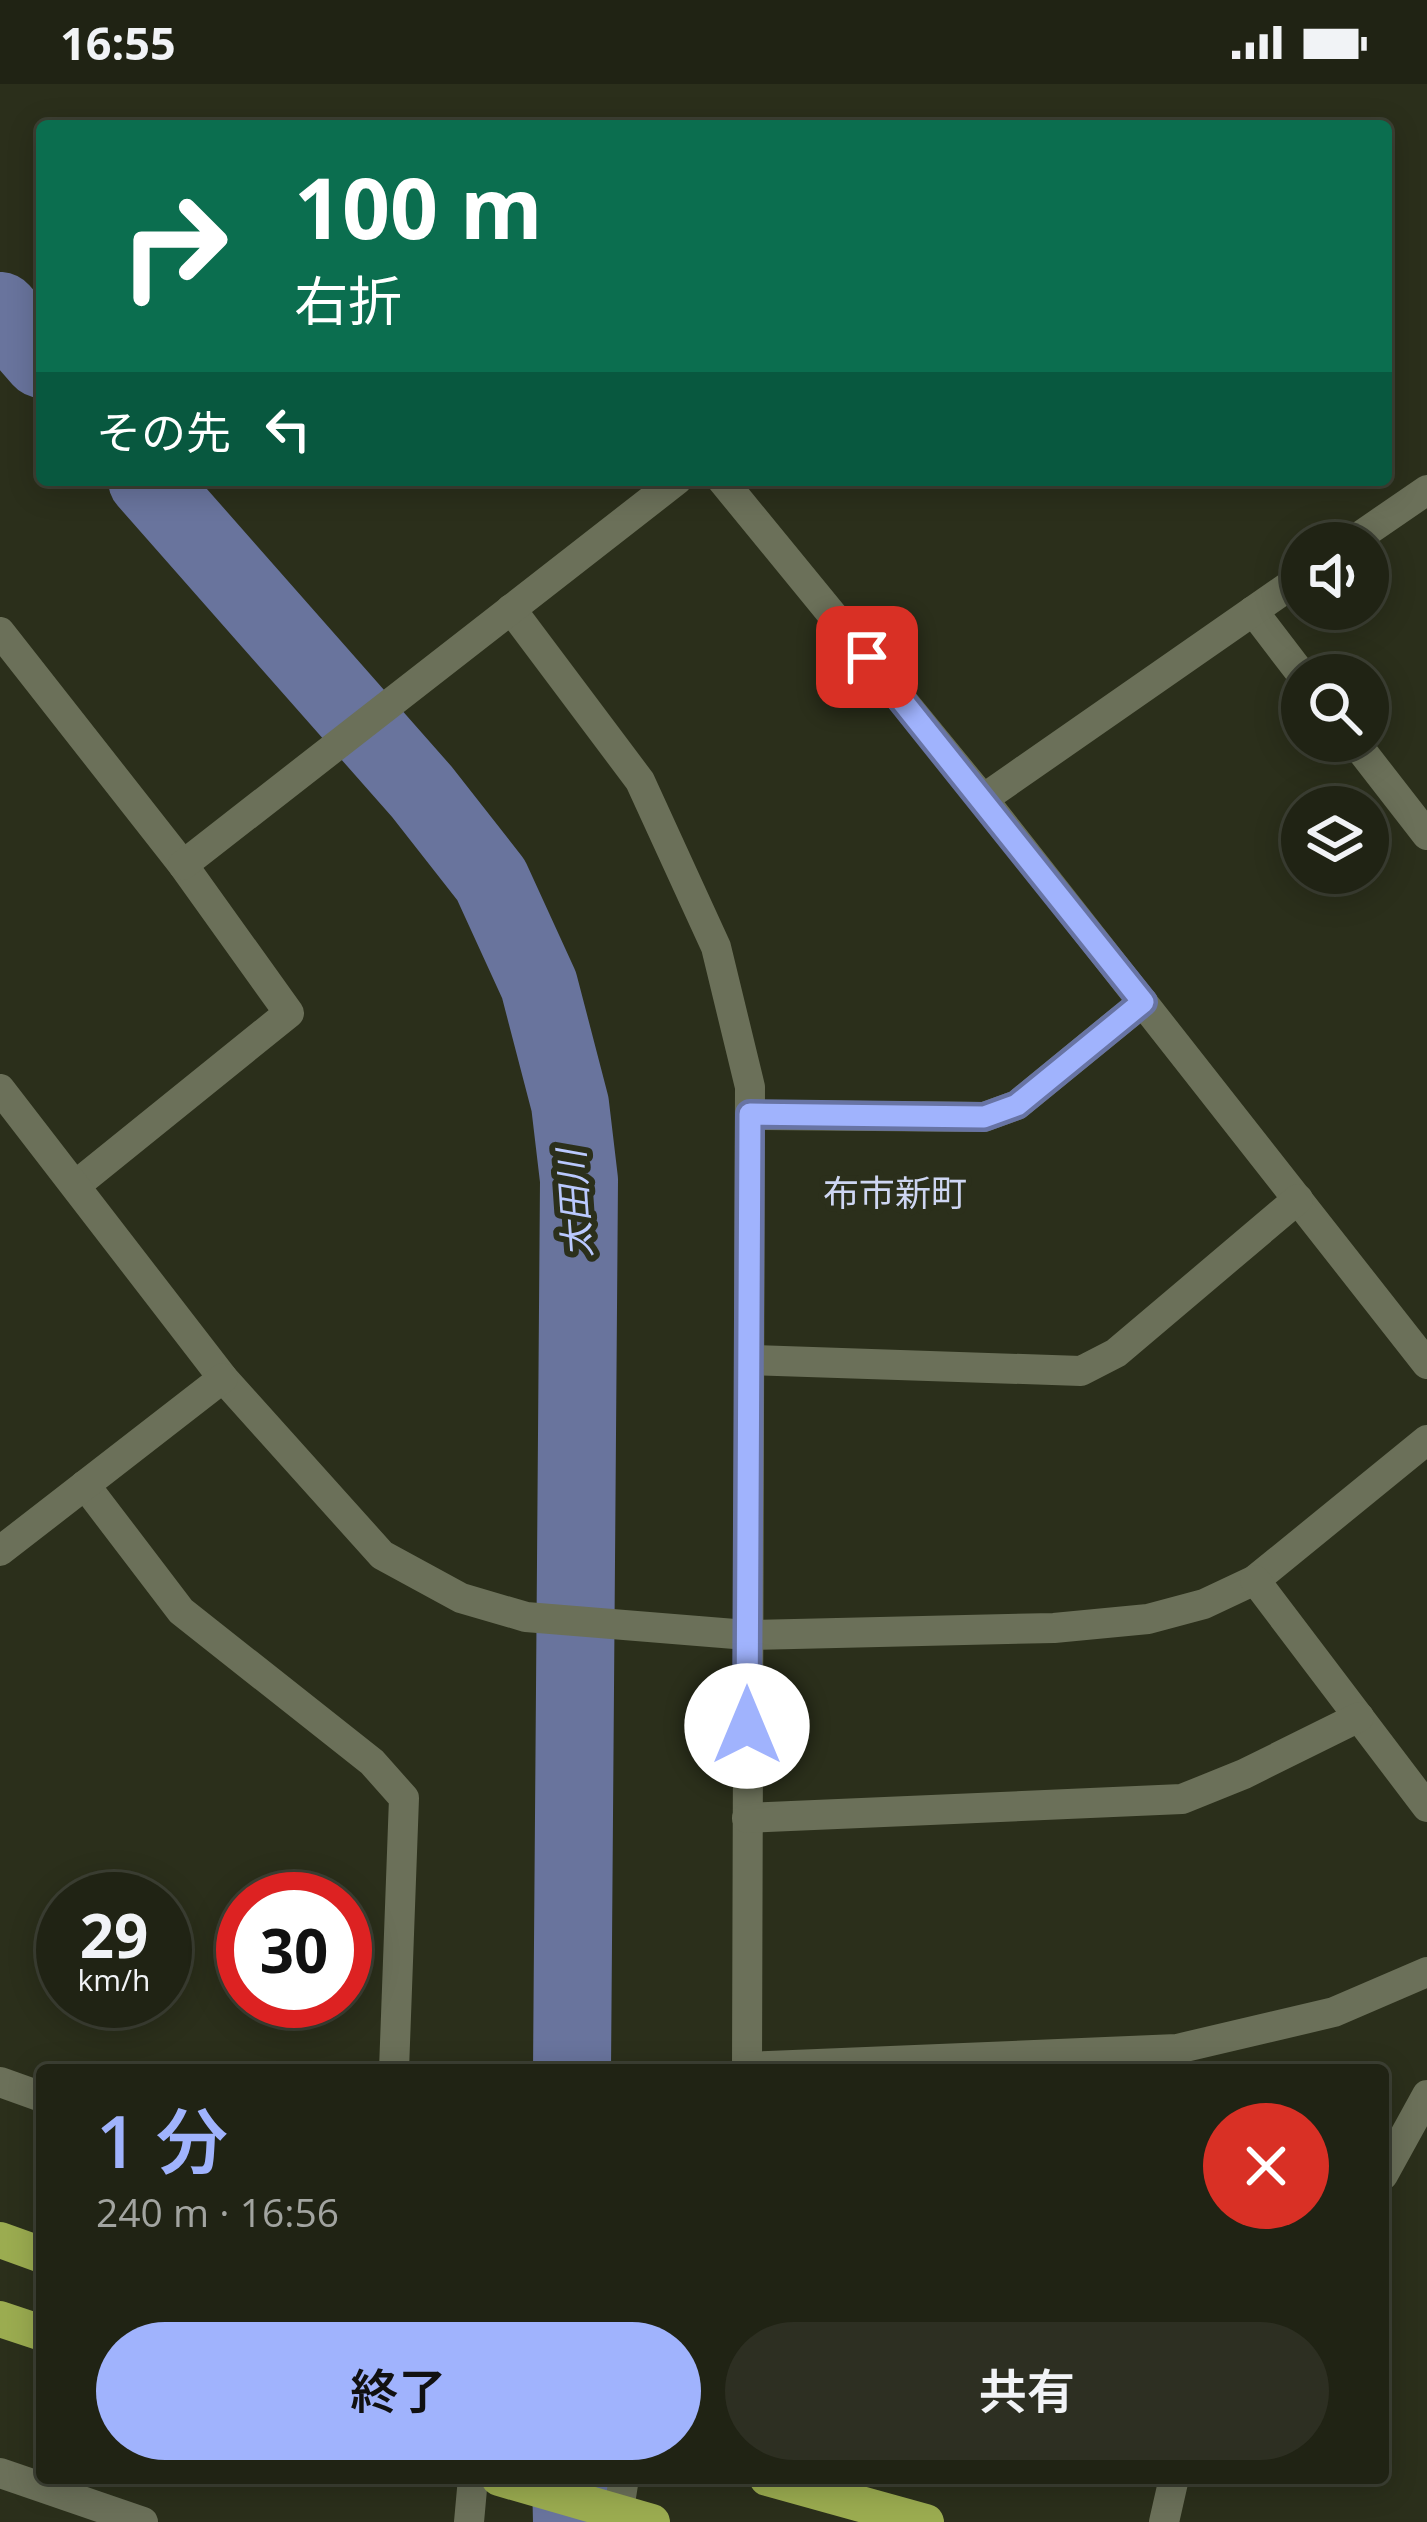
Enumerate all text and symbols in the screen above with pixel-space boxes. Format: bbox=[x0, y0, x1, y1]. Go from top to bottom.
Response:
text: 16:55 bbox=[60, 12, 176, 73]
text: 100 m bbox=[294, 149, 542, 264]
icon: right bbox=[96, 168, 252, 324]
text: 右折 bbox=[294, 263, 402, 337]
icon: left bbox=[255, 396, 321, 462]
text: その先 bbox=[96, 401, 231, 462]
map controls bbox=[1281, 522, 1389, 894]
button: sound bbox=[1281, 522, 1389, 630]
pin bbox=[816, 606, 918, 708]
icon: arrive bbox=[834, 624, 900, 690]
button: search bbox=[1281, 654, 1389, 762]
button: layers bbox=[1281, 786, 1389, 894]
water label: 太田川 bbox=[546, 1144, 602, 1260]
district label: 布市新町 bbox=[823, 1168, 967, 1217]
position arrow bbox=[684, 1663, 810, 1789]
speed limit sign: 30 bbox=[216, 1872, 372, 2028]
text: 29 bbox=[80, 1894, 148, 1976]
text: km/h bbox=[78, 1959, 150, 2000]
text: 1 分 bbox=[96, 2091, 228, 2189]
button: close bbox=[1203, 2103, 1329, 2229]
text: 240 m · 16:56 bbox=[96, 2185, 339, 2238]
button: 終了 bbox=[96, 2322, 701, 2460]
button: 共有 bbox=[725, 2322, 1329, 2460]

